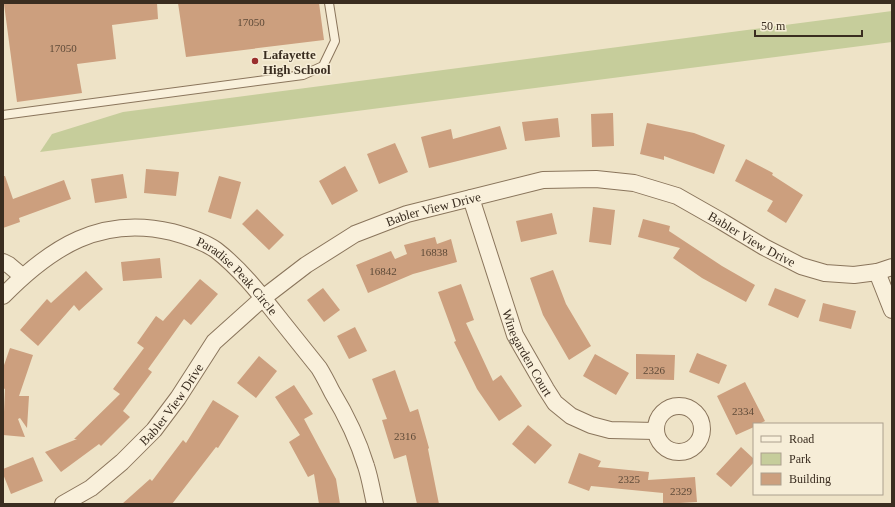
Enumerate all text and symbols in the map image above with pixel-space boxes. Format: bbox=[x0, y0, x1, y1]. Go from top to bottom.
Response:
scale bar bbox=[755, 12, 862, 38]
house number: 17050 bbox=[237, 16, 265, 28]
text: 50 m bbox=[761, 19, 786, 33]
house number: 17050 bbox=[49, 42, 77, 54]
place label: Lafayette High School bbox=[263, 47, 331, 77]
marker: Lafayette High School bbox=[250, 56, 260, 66]
street label: Babler View Drive bbox=[384, 189, 483, 229]
street label: Babler View Drive bbox=[706, 208, 798, 270]
street label: Paradise Peak Circle bbox=[194, 234, 281, 318]
house number: 16838 bbox=[420, 246, 448, 258]
house number: 16842 bbox=[369, 265, 397, 277]
street label: Winegarden Court bbox=[499, 307, 556, 399]
street label: Babler View Drive bbox=[136, 360, 207, 448]
house number: 2326 bbox=[643, 364, 666, 376]
house number: 2334 bbox=[732, 405, 755, 417]
legend bbox=[753, 423, 883, 495]
house number: 2316 bbox=[394, 430, 417, 442]
text: Road bbox=[789, 432, 814, 446]
text: Park bbox=[789, 452, 811, 466]
text: Building bbox=[789, 472, 831, 486]
house number: 2325 bbox=[618, 473, 641, 485]
house number: 2329 bbox=[670, 485, 693, 497]

